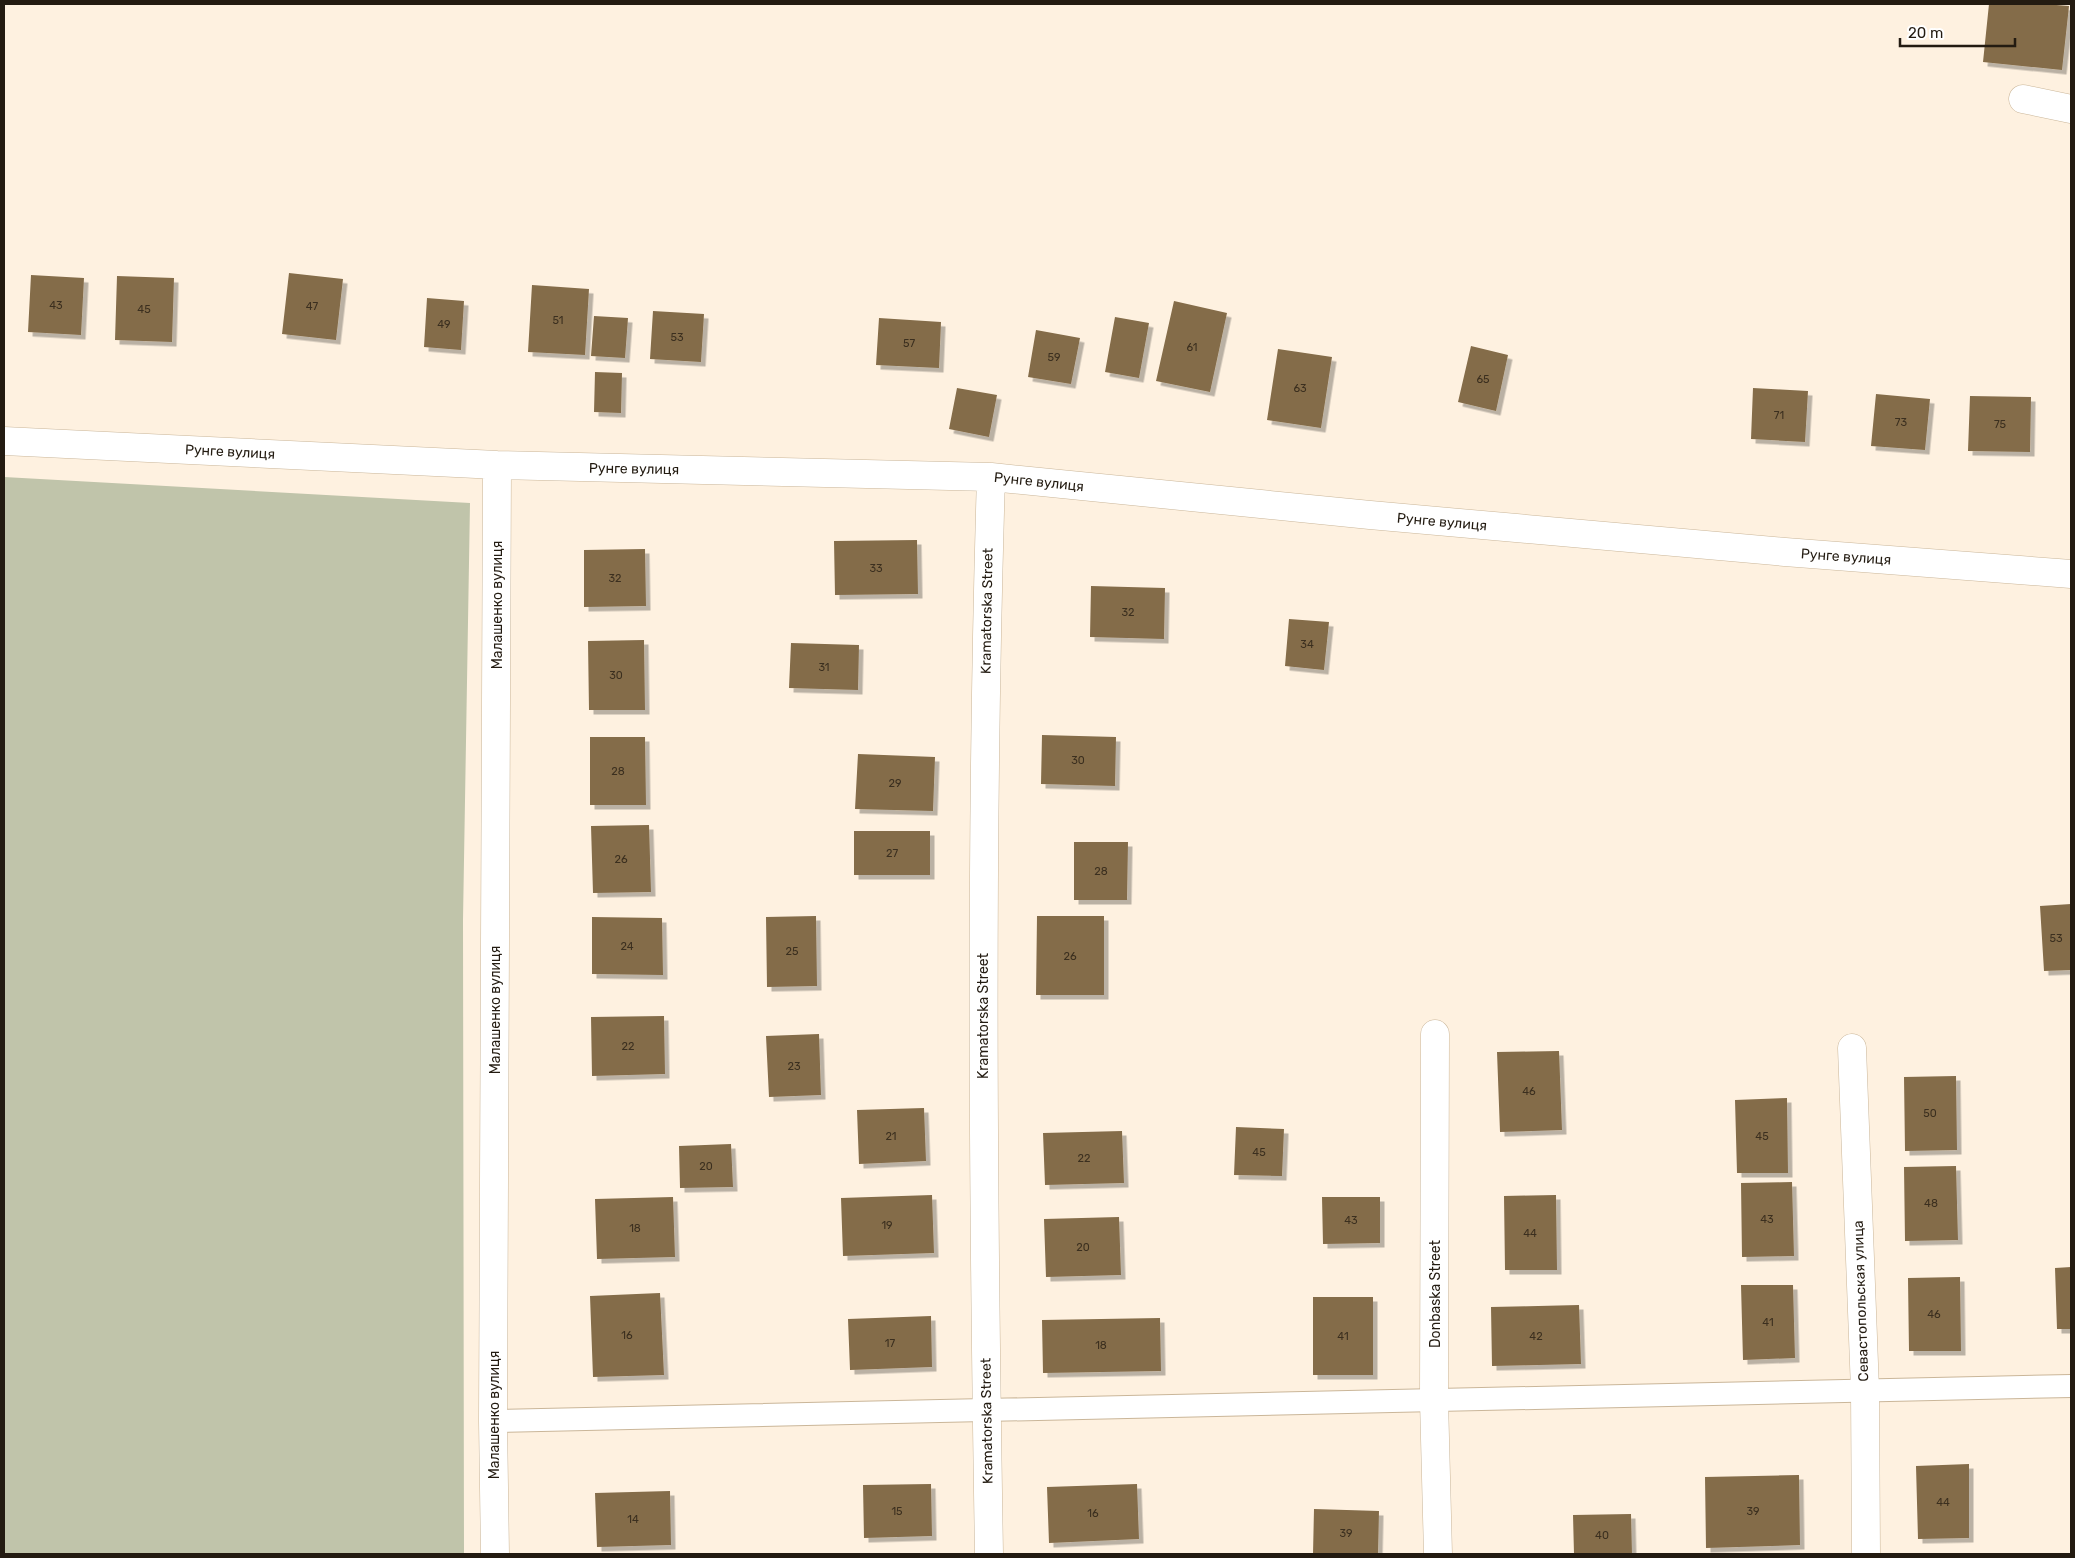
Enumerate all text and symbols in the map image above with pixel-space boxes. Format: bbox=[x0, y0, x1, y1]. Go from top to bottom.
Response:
scale bar bbox=[1900, 15, 2015, 47]
text: 20 m bbox=[1908, 24, 1943, 42]
house number: 43 bbox=[49, 299, 63, 312]
house number: 47 bbox=[306, 300, 318, 313]
house number: 45 bbox=[137, 303, 151, 316]
house number: 51 bbox=[552, 314, 564, 327]
house number: 49 bbox=[437, 318, 451, 331]
house number: 53 bbox=[670, 331, 684, 344]
house number: 57 bbox=[903, 337, 915, 350]
house number: 61 bbox=[1186, 341, 1198, 354]
house number: 59 bbox=[1047, 351, 1061, 364]
house number: 65 bbox=[1476, 373, 1490, 386]
house number: 63 bbox=[1293, 382, 1307, 395]
house number: 71 bbox=[1774, 409, 1784, 422]
house number: 73 bbox=[1895, 416, 1908, 429]
house number: 75 bbox=[1994, 418, 2007, 431]
street label: Рунге вулиця bbox=[184, 441, 276, 463]
street label: Рунге вулиця bbox=[589, 460, 679, 478]
street label: Рунге вулиця bbox=[993, 469, 1085, 495]
street label: Рунге вулиця bbox=[1396, 510, 1488, 534]
street label: Малашенко вулиця bbox=[489, 541, 506, 669]
street label: Рунге вулиця bbox=[1800, 545, 1892, 569]
street label: Kramatorska Street bbox=[977, 547, 997, 674]
house number: 33 bbox=[869, 562, 883, 575]
house number: 32 bbox=[608, 572, 622, 585]
house number: 32 bbox=[1121, 606, 1135, 619]
house number: 34 bbox=[1300, 638, 1314, 651]
house number: 31 bbox=[818, 661, 830, 674]
house number: 30 bbox=[609, 669, 623, 682]
house number: 30 bbox=[1071, 754, 1085, 767]
house number: 28 bbox=[611, 765, 625, 778]
house number: 29 bbox=[889, 777, 901, 790]
house number: 27 bbox=[886, 847, 898, 860]
house number: 26 bbox=[614, 853, 628, 866]
house number: 28 bbox=[1094, 865, 1108, 878]
house number: 53 bbox=[2049, 932, 2063, 945]
house number: 24 bbox=[620, 940, 634, 953]
house number: 25 bbox=[786, 945, 799, 958]
street label: Малашенко вулиця bbox=[487, 946, 504, 1074]
house number: 26 bbox=[1063, 950, 1077, 963]
street label: Kramatorska Street bbox=[975, 952, 992, 1079]
house number: 22 bbox=[622, 1040, 634, 1053]
house number: 23 bbox=[787, 1060, 801, 1073]
house number: 46 bbox=[1522, 1085, 1536, 1098]
house number: 50 bbox=[1923, 1107, 1937, 1120]
house number: 21 bbox=[885, 1130, 897, 1143]
house number: 45 bbox=[1755, 1130, 1769, 1143]
house number: 45 bbox=[1252, 1146, 1266, 1159]
house number: 22 bbox=[1078, 1152, 1090, 1165]
house number: 20 bbox=[699, 1160, 713, 1173]
house number: 48 bbox=[1924, 1197, 1938, 1210]
house number: 43 bbox=[1760, 1213, 1774, 1226]
house number: 43 bbox=[1344, 1214, 1358, 1227]
house number: 19 bbox=[881, 1219, 893, 1232]
street label: Севастопольская улица bbox=[1850, 1220, 1872, 1382]
house number: 18 bbox=[629, 1222, 641, 1235]
house number: 44 bbox=[1523, 1227, 1537, 1240]
street label: Donbaska Street bbox=[1427, 1239, 1444, 1348]
house number: 20 bbox=[1076, 1241, 1090, 1254]
house number: 46 bbox=[1927, 1308, 1941, 1321]
house number: 41 bbox=[1762, 1316, 1774, 1329]
house number: 16 bbox=[621, 1329, 633, 1342]
house number: 41 bbox=[1337, 1330, 1349, 1343]
house number: 42 bbox=[1529, 1330, 1543, 1343]
house number: 17 bbox=[885, 1337, 896, 1350]
house number: 18 bbox=[1095, 1339, 1107, 1352]
street label: Малашенко вулиця bbox=[486, 1351, 503, 1479]
street label: Kramatorska Street bbox=[977, 1357, 997, 1484]
house number: 44 bbox=[1936, 1496, 1950, 1509]
house number: 15 bbox=[891, 1505, 903, 1518]
house number: 39 bbox=[1746, 1505, 1760, 1518]
house number: 16 bbox=[1087, 1507, 1099, 1520]
house number: 14 bbox=[627, 1513, 639, 1526]
house number: 39 bbox=[1339, 1527, 1353, 1540]
house number: 40 bbox=[1595, 1529, 1609, 1542]

